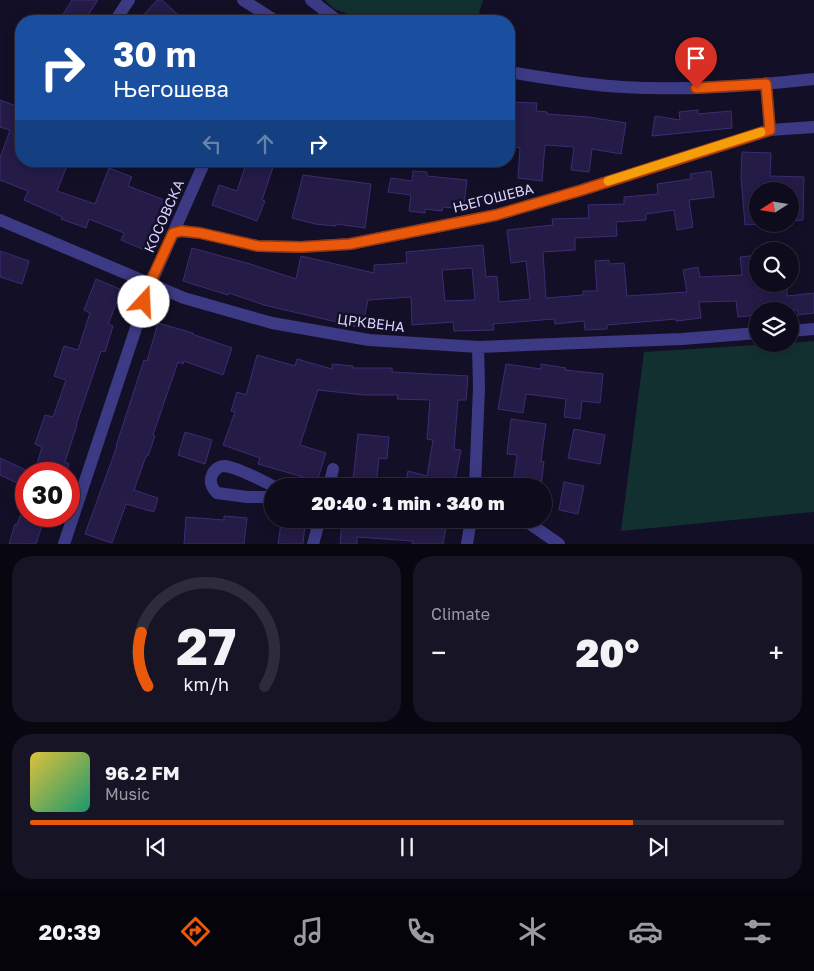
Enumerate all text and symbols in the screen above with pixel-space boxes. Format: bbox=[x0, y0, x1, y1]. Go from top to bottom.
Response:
text: 30 m bbox=[113, 33, 196, 75]
icon: right bbox=[30, 35, 95, 100]
pin bbox=[675, 37, 717, 88]
icon: arrive bbox=[682, 44, 710, 72]
text: Његошева bbox=[113, 75, 229, 102]
icon: left bbox=[198, 130, 226, 158]
icon: ahead bbox=[251, 130, 279, 158]
icon: right bbox=[304, 130, 332, 158]
street label: КОСОВСКА bbox=[140, 176, 187, 255]
street label: ЊЕГОШЕВА bbox=[451, 179, 536, 216]
north arrow bbox=[749, 182, 799, 232]
map controls bbox=[749, 182, 799, 352]
button: search bbox=[749, 242, 799, 292]
position arrow bbox=[117, 275, 169, 327]
button: layers bbox=[749, 302, 799, 352]
street label: ЦРКВЕНА bbox=[336, 310, 406, 335]
speed limit sign: 30 bbox=[15, 462, 80, 527]
text: 20:40 · 1 min · 340 m bbox=[312, 491, 504, 514]
text: Climate bbox=[431, 604, 490, 624]
text: 27 bbox=[176, 614, 237, 676]
text: 20° bbox=[576, 630, 639, 675]
text: − bbox=[431, 636, 446, 669]
text: + bbox=[769, 636, 784, 669]
text: km/h bbox=[184, 673, 229, 695]
text: 96.2 FM bbox=[105, 761, 180, 784]
text: Music bbox=[105, 784, 150, 804]
icon: previous bbox=[142, 833, 170, 861]
icon: pause bbox=[393, 833, 421, 861]
icon: next bbox=[644, 833, 672, 861]
icon: directions bbox=[178, 914, 213, 949]
icon: music bbox=[291, 914, 326, 949]
icon: phone bbox=[403, 914, 438, 949]
icon: climate bbox=[515, 914, 550, 949]
icon: car bbox=[628, 914, 663, 949]
icon: filters bbox=[740, 914, 775, 949]
text: 20:39 bbox=[39, 918, 101, 945]

